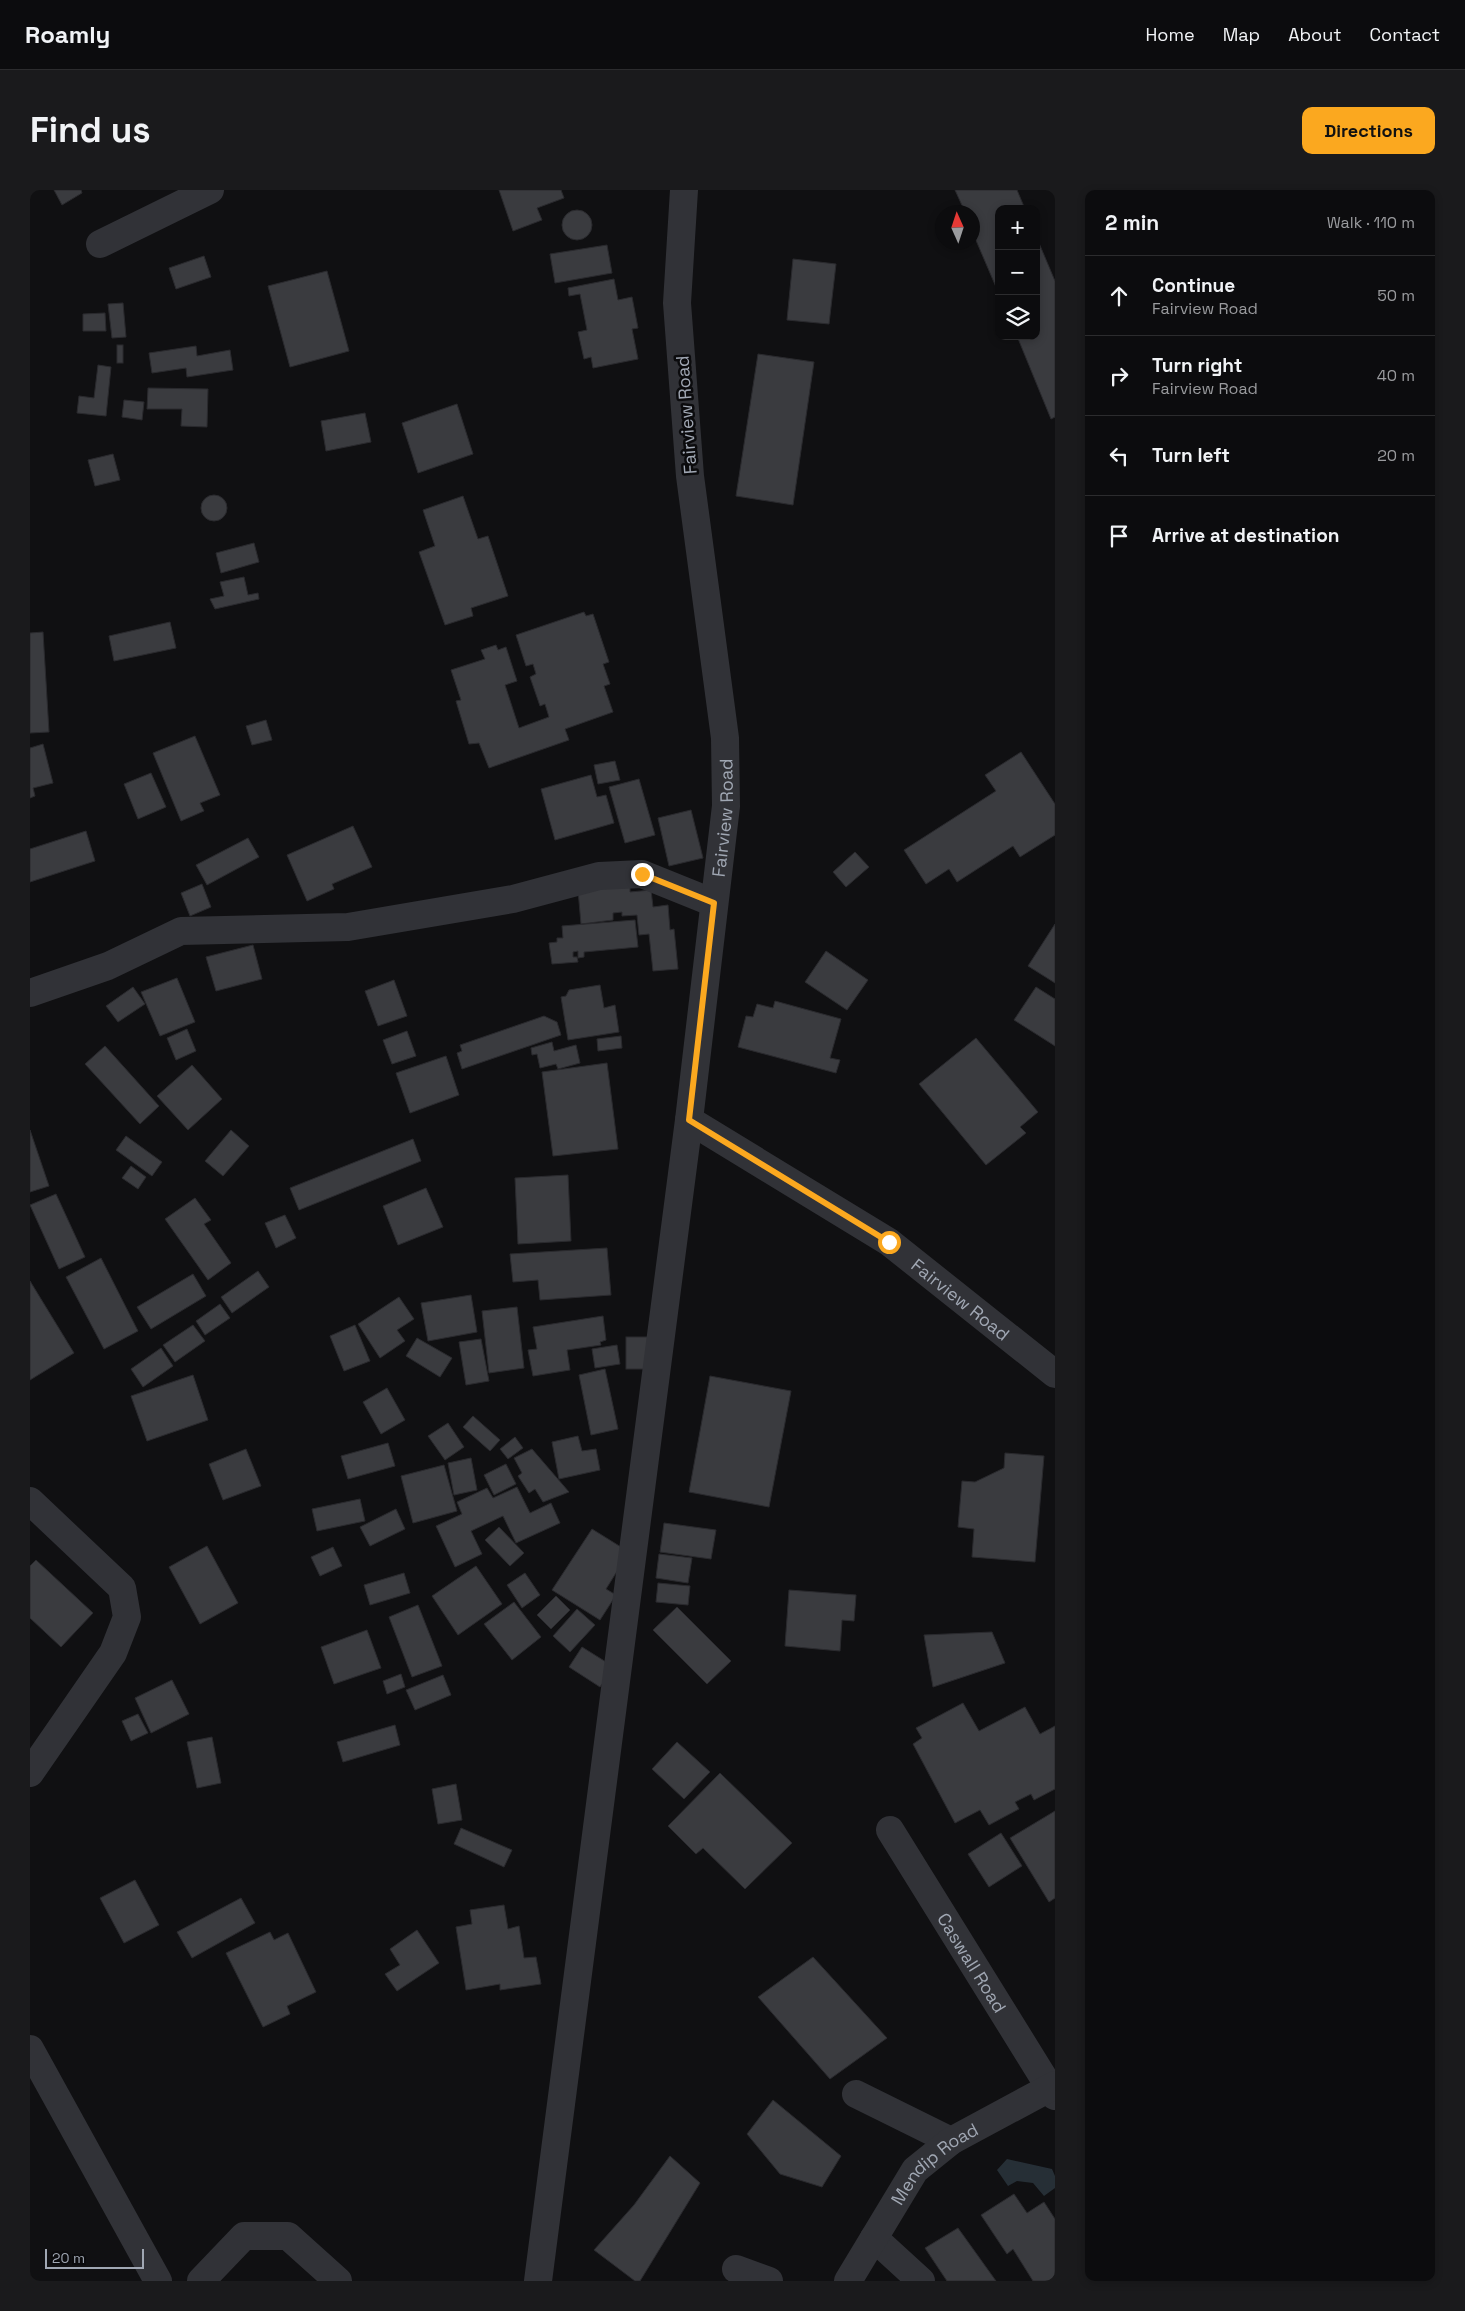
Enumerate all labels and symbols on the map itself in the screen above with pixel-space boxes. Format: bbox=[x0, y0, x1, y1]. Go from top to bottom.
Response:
north arrow bbox=[935, 205, 980, 250]
street label: Fairview Road bbox=[670, 355, 702, 475]
street label: Fairview Road bbox=[706, 758, 738, 878]
route end bbox=[631, 863, 654, 886]
route start bbox=[878, 1231, 901, 1254]
street label: Fairview Road bbox=[907, 1253, 1015, 1345]
street label: Caswall Road bbox=[933, 1908, 1012, 2017]
street label: Mendip Road bbox=[885, 2117, 982, 2209]
scale bar bbox=[45, 2246, 144, 2269]

